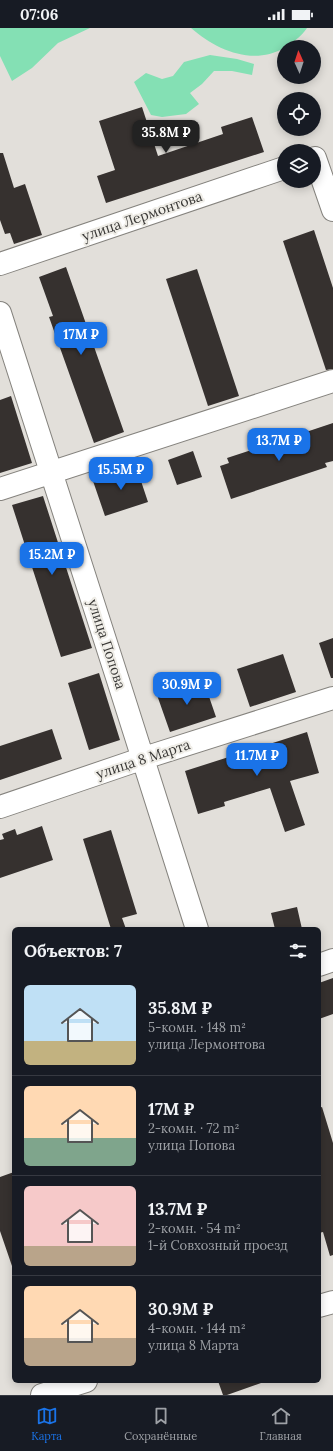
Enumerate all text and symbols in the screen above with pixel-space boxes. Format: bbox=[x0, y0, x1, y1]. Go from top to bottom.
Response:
text: 07:06 bbox=[20, 5, 59, 24]
north arrow bbox=[277, 40, 321, 84]
map controls bbox=[277, 40, 321, 188]
button: locate bbox=[277, 92, 321, 136]
pin: 35.8M ₽ bbox=[129, 120, 203, 154]
text: 35.8M ₽ bbox=[142, 124, 190, 141]
button: layers bbox=[277, 144, 321, 188]
street label: улица Лермонтова bbox=[79, 187, 205, 245]
pin: 17M ₽ bbox=[53, 322, 109, 356]
text: 17M ₽ bbox=[63, 326, 99, 343]
pin: 13.7M ₽ bbox=[242, 428, 316, 462]
text: 13.7M ₽ bbox=[256, 432, 302, 449]
pin: 15.5M ₽ bbox=[84, 457, 158, 491]
text: 15.5M ₽ bbox=[98, 461, 144, 478]
pin: 15.2M ₽ bbox=[15, 542, 89, 576]
text: 15.2M ₽ bbox=[29, 546, 75, 563]
street label: улица Попова bbox=[84, 597, 130, 691]
pin: 30.9M ₽ bbox=[150, 672, 224, 706]
text: 30.9M ₽ bbox=[162, 676, 212, 693]
street label: улица 8 Марта bbox=[94, 735, 192, 783]
pin: 11.7M ₽ bbox=[220, 743, 294, 777]
text: 11.7M ₽ bbox=[235, 747, 279, 764]
text: Объектов: 7 bbox=[24, 940, 122, 962]
icon: filters bbox=[287, 940, 309, 962]
text: 35.8M ₽ bbox=[148, 997, 212, 1019]
icon: home bbox=[56, 1001, 104, 1049]
text: 5-комн. · 148 m² bbox=[148, 1019, 246, 1036]
text: улица Лермонтова bbox=[148, 1036, 265, 1053]
text: 17M ₽ bbox=[148, 1098, 194, 1120]
icon: home bbox=[56, 1102, 104, 1150]
text: 2-комн. · 72 m² bbox=[148, 1120, 240, 1137]
text: улица Попова bbox=[148, 1137, 235, 1154]
text: 13.7M ₽ bbox=[148, 1198, 207, 1220]
icon: home bbox=[56, 1202, 104, 1250]
text: 2-комн. · 54 m² bbox=[148, 1220, 241, 1237]
text: 1-й Совхозный проезд bbox=[148, 1237, 288, 1254]
text: 30.9M ₽ bbox=[148, 1298, 213, 1320]
icon: home bbox=[56, 1302, 104, 1350]
text: 4-комн. · 144 m² bbox=[148, 1320, 246, 1337]
text: улица 8 Марта bbox=[148, 1337, 239, 1354]
tab: Карта bbox=[31, 1405, 62, 1443]
tab: Сохранённые bbox=[124, 1405, 197, 1443]
tab: Главная bbox=[259, 1405, 302, 1443]

